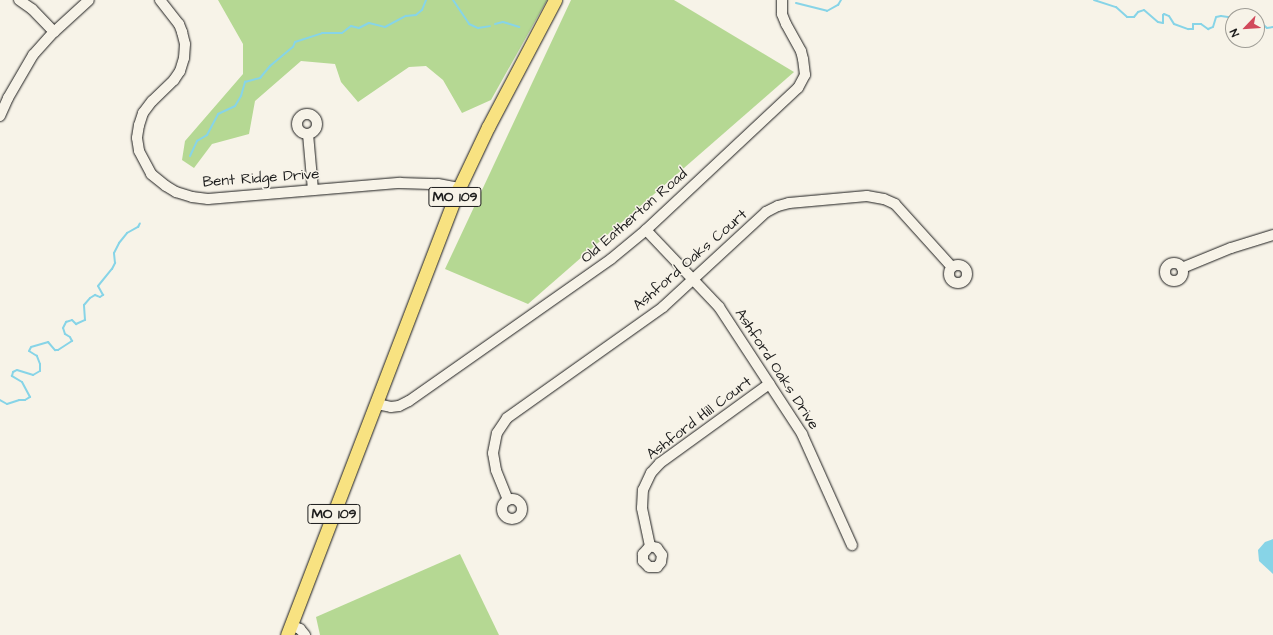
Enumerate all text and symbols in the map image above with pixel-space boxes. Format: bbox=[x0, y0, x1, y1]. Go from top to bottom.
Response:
north arrow bbox=[1225, 8, 1265, 48]
text: N bbox=[1226, 27, 1243, 39]
street label: Bent Ridge Drive bbox=[202, 165, 320, 191]
street label: Old Eatherton Road bbox=[577, 165, 691, 267]
road number: MO 109 bbox=[428, 185, 482, 209]
street label: Ashford Oaks Court bbox=[629, 206, 751, 314]
street label: Ashford Oaks Drive bbox=[731, 305, 823, 433]
street label: Ashford Hill Court bbox=[643, 373, 755, 463]
road number: MO 109 bbox=[307, 502, 361, 526]

